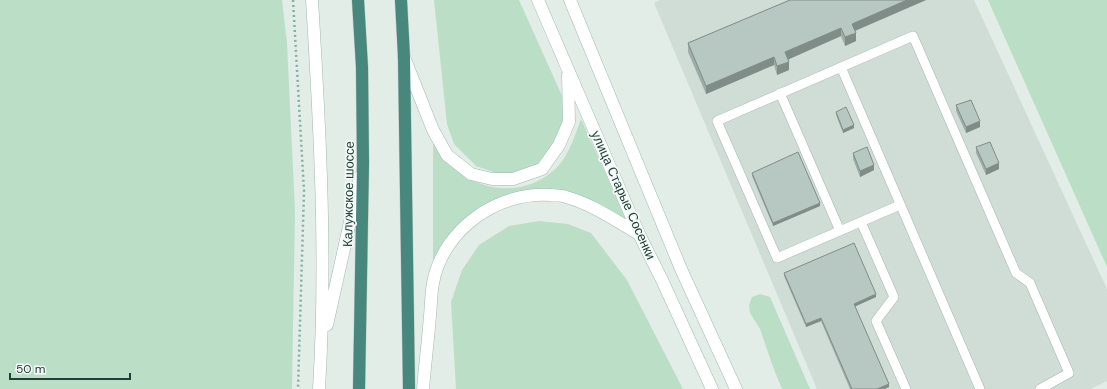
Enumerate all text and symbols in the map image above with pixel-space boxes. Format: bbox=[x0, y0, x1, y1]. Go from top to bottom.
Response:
street label: улица Старые Сосенки bbox=[587, 128, 660, 262]
street label: Калужское шоссе bbox=[339, 141, 358, 247]
scale bar bbox=[10, 355, 130, 381]
text: 50 m bbox=[16, 361, 45, 377]

